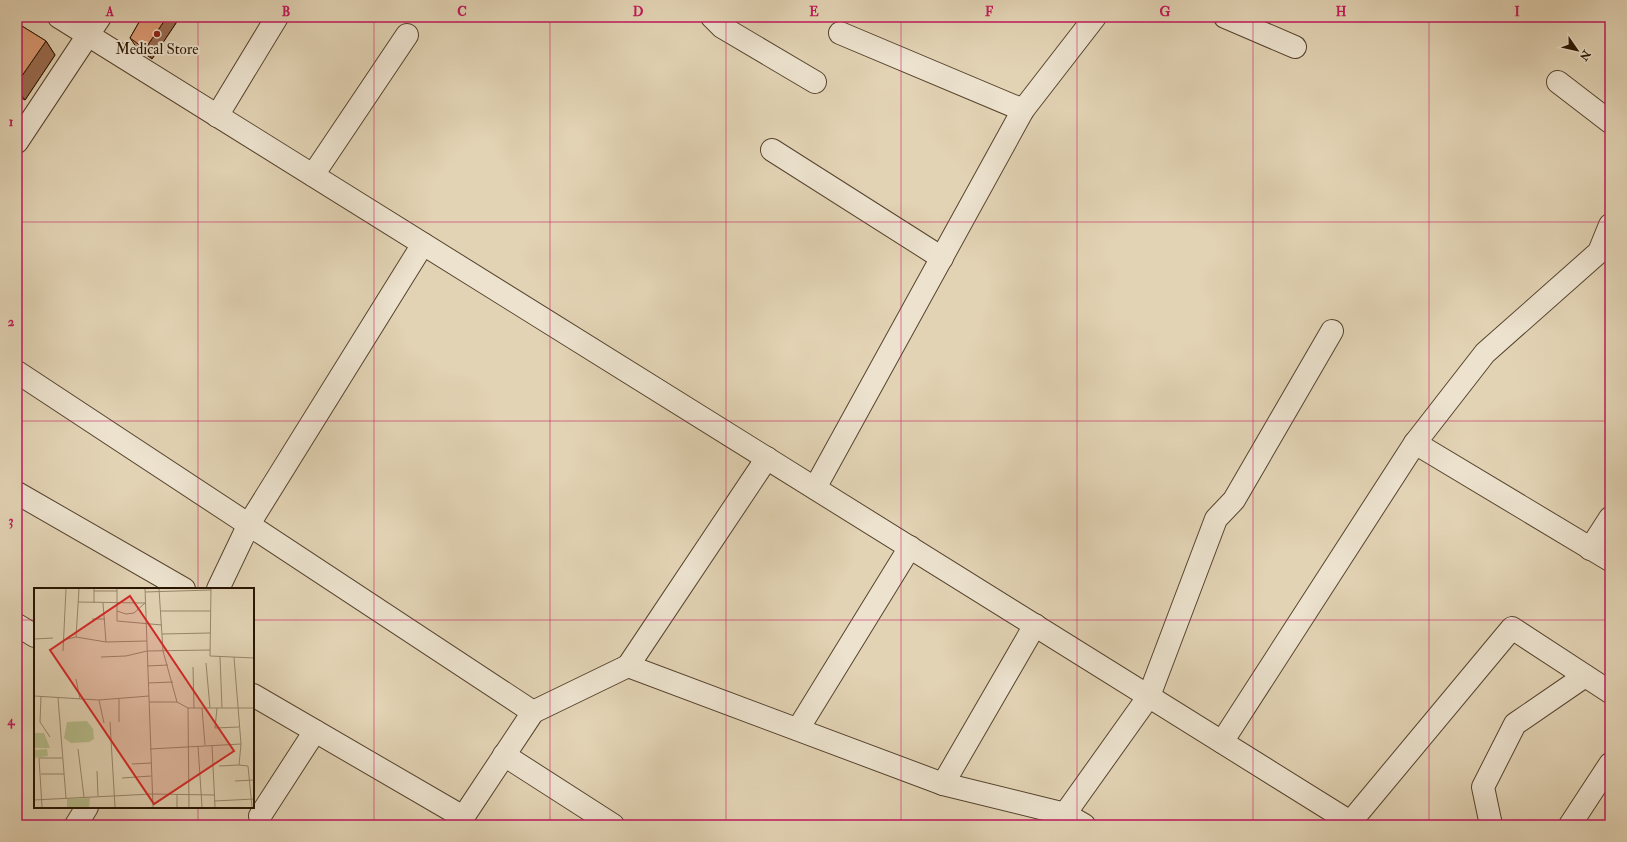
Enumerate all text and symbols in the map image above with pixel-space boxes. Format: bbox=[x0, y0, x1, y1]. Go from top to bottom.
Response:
text: A bbox=[105, 4, 115, 20]
text: B bbox=[282, 4, 290, 20]
text: C bbox=[457, 4, 467, 20]
text: D bbox=[633, 4, 644, 20]
text: E bbox=[809, 4, 819, 20]
text: F bbox=[985, 4, 994, 20]
text: G bbox=[1160, 4, 1171, 20]
text: H bbox=[1336, 4, 1347, 20]
text: I bbox=[1514, 4, 1520, 20]
marker: Medical Store bbox=[152, 29, 162, 39]
north arrow bbox=[1557, 30, 1597, 70]
place label: Medical Store bbox=[115, 40, 199, 59]
text: N bbox=[1576, 47, 1594, 64]
text: 1 bbox=[9, 114, 14, 130]
text: 2 bbox=[8, 314, 15, 330]
text: 3 bbox=[9, 513, 14, 529]
inset map bbox=[34, 588, 254, 808]
text: 4 bbox=[6, 713, 15, 729]

